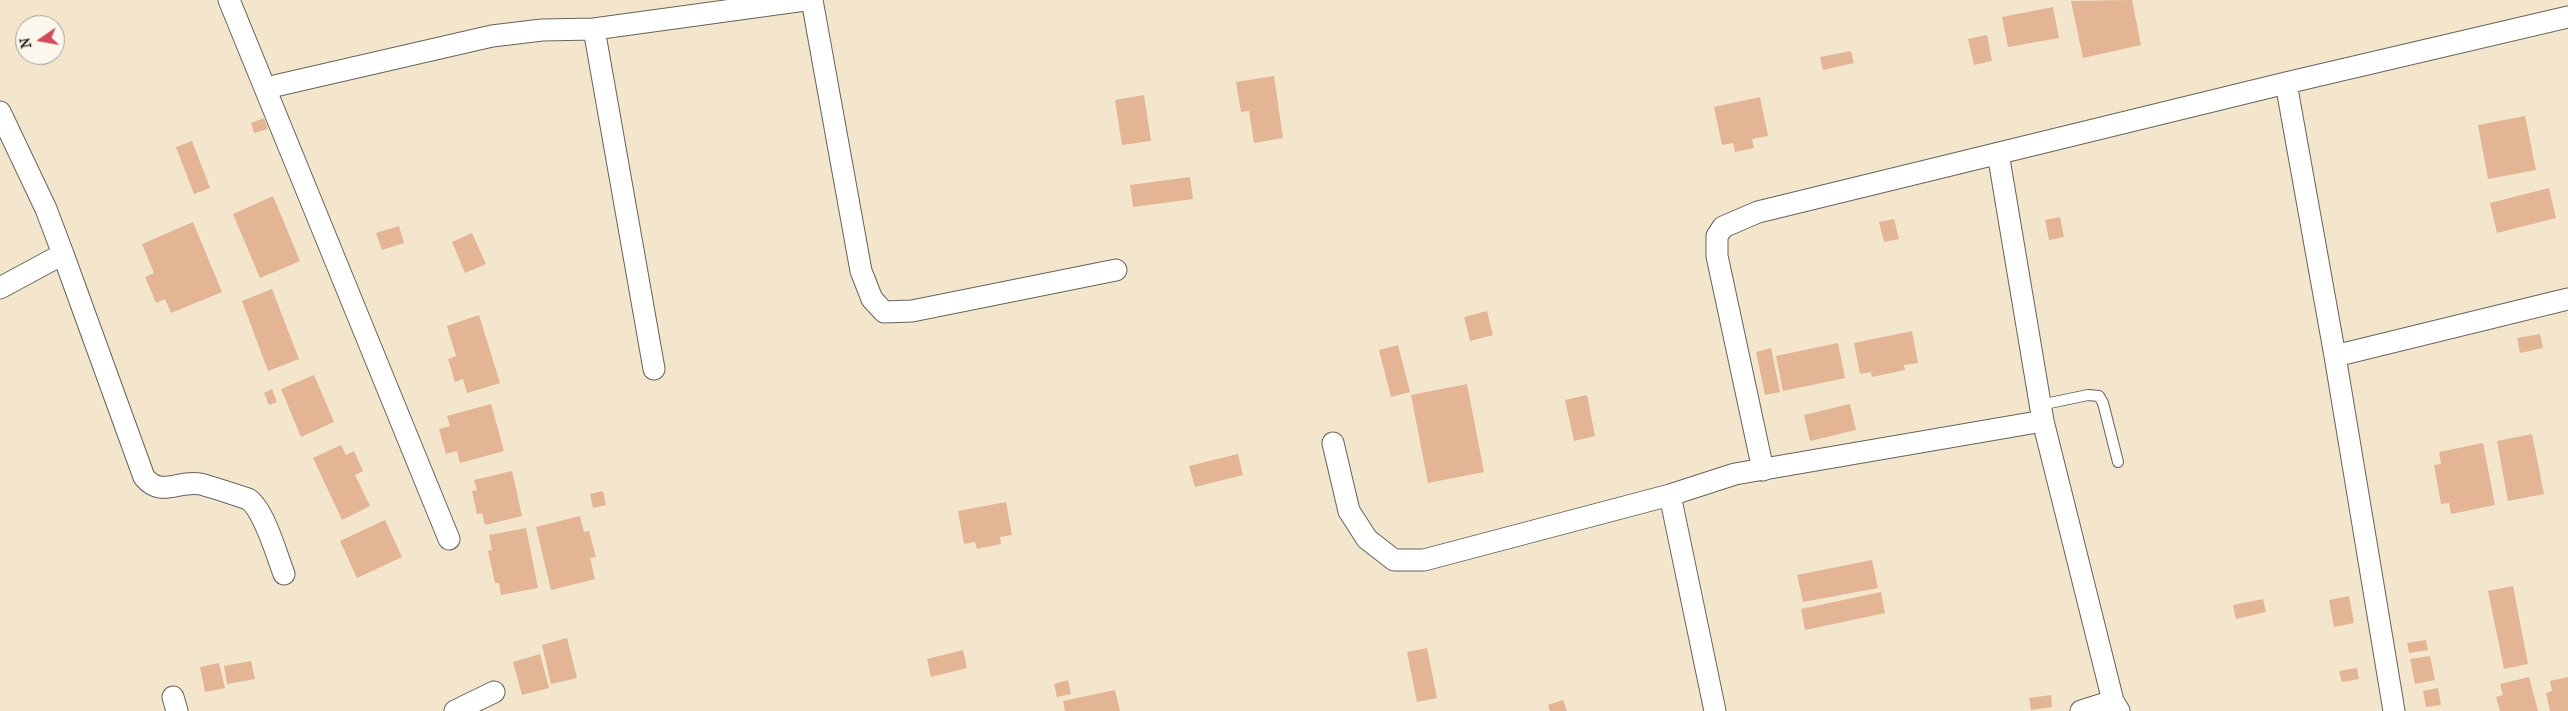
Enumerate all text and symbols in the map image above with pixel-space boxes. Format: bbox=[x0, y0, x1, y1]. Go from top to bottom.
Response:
north arrow bbox=[15, 15, 65, 65]
text: N bbox=[16, 36, 35, 50]

